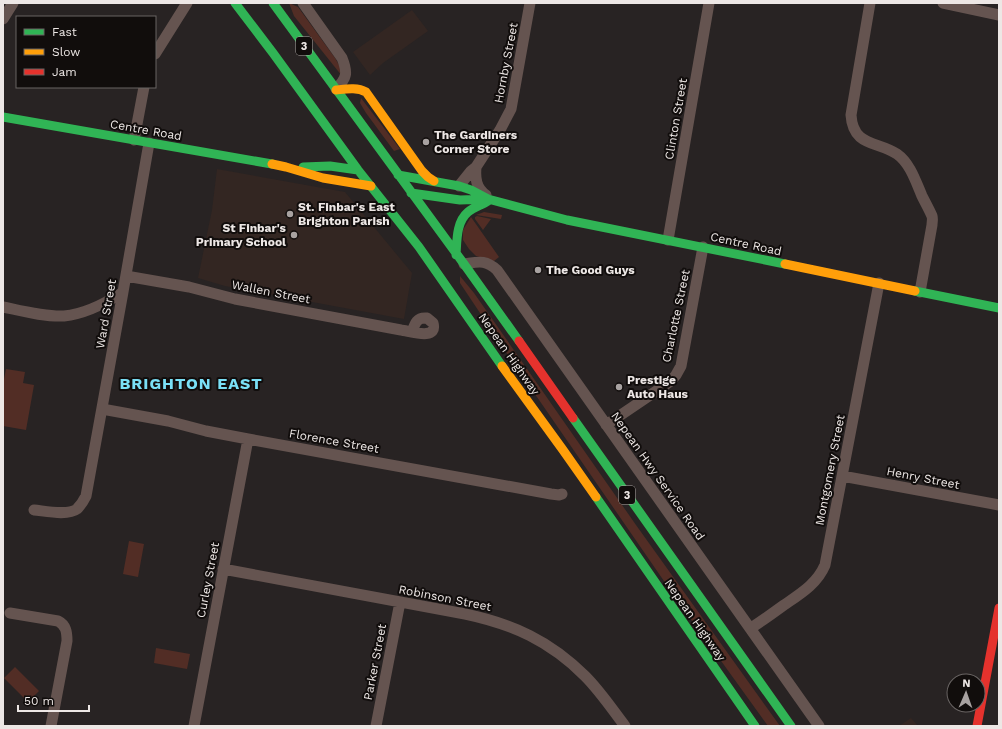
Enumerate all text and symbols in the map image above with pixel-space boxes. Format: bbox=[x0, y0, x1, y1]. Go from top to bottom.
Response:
legend bbox=[16, 16, 156, 88]
street label: Hornby Street bbox=[491, 22, 521, 104]
text: Fast bbox=[52, 25, 77, 39]
road number: 3 bbox=[296, 37, 312, 55]
text: Slow bbox=[52, 45, 80, 59]
text: Jam bbox=[52, 65, 77, 79]
street label: Clinton Street bbox=[662, 77, 690, 161]
street label: Centre Road bbox=[109, 117, 183, 143]
place label: The Gardiners Corner Store bbox=[434, 128, 518, 156]
marker: The Gardiners Corner Store bbox=[421, 137, 431, 147]
place label: St. Finbar's East Brighton Parish bbox=[298, 200, 396, 228]
marker: St. Finbar's East Brighton Parish bbox=[285, 209, 295, 219]
place label: St Finbar's Primary School bbox=[196, 221, 287, 249]
marker: St Finbar's Primary School bbox=[289, 230, 299, 240]
street label: Centre Road bbox=[709, 230, 783, 258]
place label: The Good Guys bbox=[546, 263, 635, 277]
marker: The Good Guys bbox=[533, 265, 543, 275]
street label: Charlotte Street bbox=[659, 268, 693, 364]
street label: Ward Street bbox=[93, 278, 119, 350]
street label: Wallen Street bbox=[231, 278, 311, 306]
street label: Nepean Highway bbox=[476, 310, 543, 398]
place label: Prestige Auto Haus bbox=[627, 373, 689, 401]
district label: BRIGHTON EAST bbox=[119, 374, 263, 393]
marker: Prestige Auto Haus bbox=[614, 382, 624, 392]
street label: Nepean Hwy Service Road bbox=[608, 409, 708, 543]
street label: Montgomery Street bbox=[812, 413, 848, 527]
street label: Florence Street bbox=[288, 426, 380, 456]
street label: Henry Street bbox=[885, 464, 961, 492]
road number: 3 bbox=[619, 486, 635, 504]
street label: Curley Street bbox=[194, 541, 222, 619]
street label: Nepean Highway bbox=[662, 576, 729, 664]
street label: Robinson Street bbox=[397, 582, 493, 614]
street label: Parker Street bbox=[361, 623, 389, 701]
north arrow bbox=[946, 673, 986, 713]
text: N bbox=[962, 677, 971, 690]
scale bar bbox=[18, 687, 89, 713]
text: 50 m bbox=[24, 694, 54, 708]

